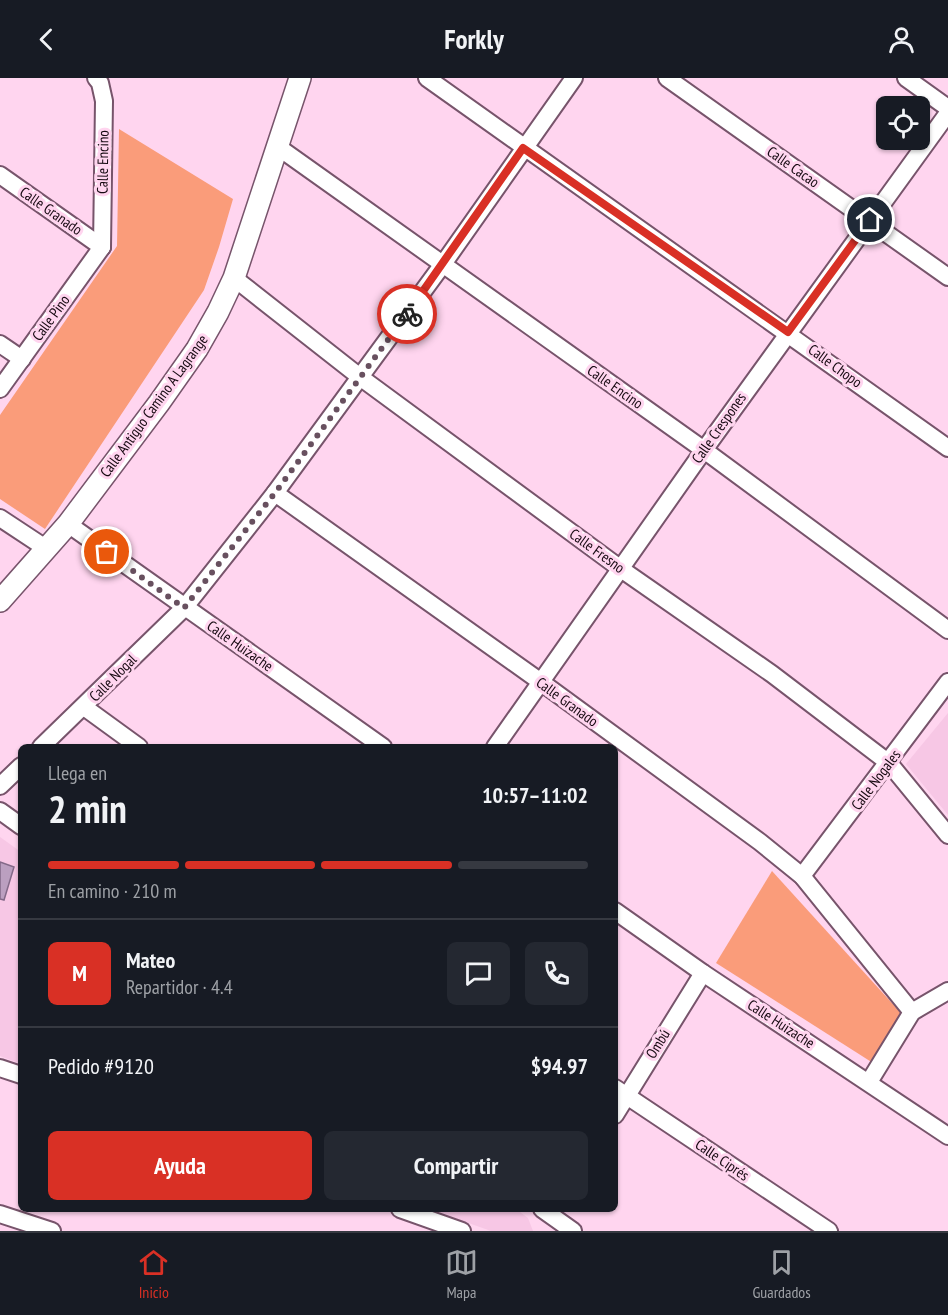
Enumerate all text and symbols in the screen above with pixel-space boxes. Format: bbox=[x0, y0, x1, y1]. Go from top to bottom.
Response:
text: Forkly bbox=[444, 22, 504, 56]
icon: back bbox=[30, 23, 63, 56]
icon: person bbox=[885, 23, 918, 56]
map controls bbox=[876, 96, 930, 150]
button: locate bbox=[876, 96, 930, 150]
street label: Calle Encino bbox=[92, 130, 113, 194]
street label: Calle Cacao bbox=[763, 142, 823, 191]
street label: Calle Granado bbox=[16, 182, 86, 239]
pin bbox=[844, 194, 895, 245]
icon: home bbox=[853, 203, 886, 236]
courier bbox=[377, 284, 437, 344]
street label: Calle Pino bbox=[28, 291, 74, 344]
icon: bike bbox=[391, 298, 424, 331]
street label: Calle Antiguo Camino A Lagrange bbox=[95, 331, 212, 481]
street label: Calle Chopo bbox=[805, 340, 866, 392]
street label: Calle Encino bbox=[584, 361, 647, 413]
street label: Calle Crespones bbox=[687, 389, 750, 467]
street label: Calle Fresno bbox=[566, 524, 629, 577]
pin bbox=[81, 526, 132, 577]
icon: bag bbox=[90, 535, 123, 568]
street label: Calle Huizache bbox=[204, 616, 277, 675]
street label: Calle Nogal bbox=[85, 650, 141, 705]
street label: Calle Granado bbox=[533, 673, 602, 730]
street label: Calle Nogales bbox=[847, 746, 905, 814]
text: Llega en bbox=[48, 760, 107, 786]
text: 10:57–11:02 bbox=[482, 781, 588, 809]
text: 2 min bbox=[48, 783, 127, 834]
text: En camino · 210 m bbox=[48, 878, 177, 904]
button: chat bbox=[447, 942, 510, 1005]
button: phone bbox=[525, 942, 588, 1005]
text: Mateo bbox=[126, 946, 175, 974]
text: M bbox=[72, 959, 87, 987]
text: Repartidor · 4.4 bbox=[126, 974, 233, 1000]
street label: Calle Huizache bbox=[744, 995, 818, 1052]
street label: Ombú bbox=[641, 1026, 674, 1062]
text: Pedido #9120 bbox=[48, 1052, 154, 1080]
text: $94.97 bbox=[531, 1052, 588, 1080]
button: Ayuda bbox=[48, 1131, 312, 1200]
button: Compartir bbox=[324, 1131, 588, 1200]
street label: Calle Ciprés bbox=[692, 1135, 753, 1185]
tab: Inicio bbox=[137, 1246, 170, 1302]
tab: Mapa bbox=[445, 1246, 478, 1302]
tab: Guardados bbox=[752, 1246, 811, 1302]

